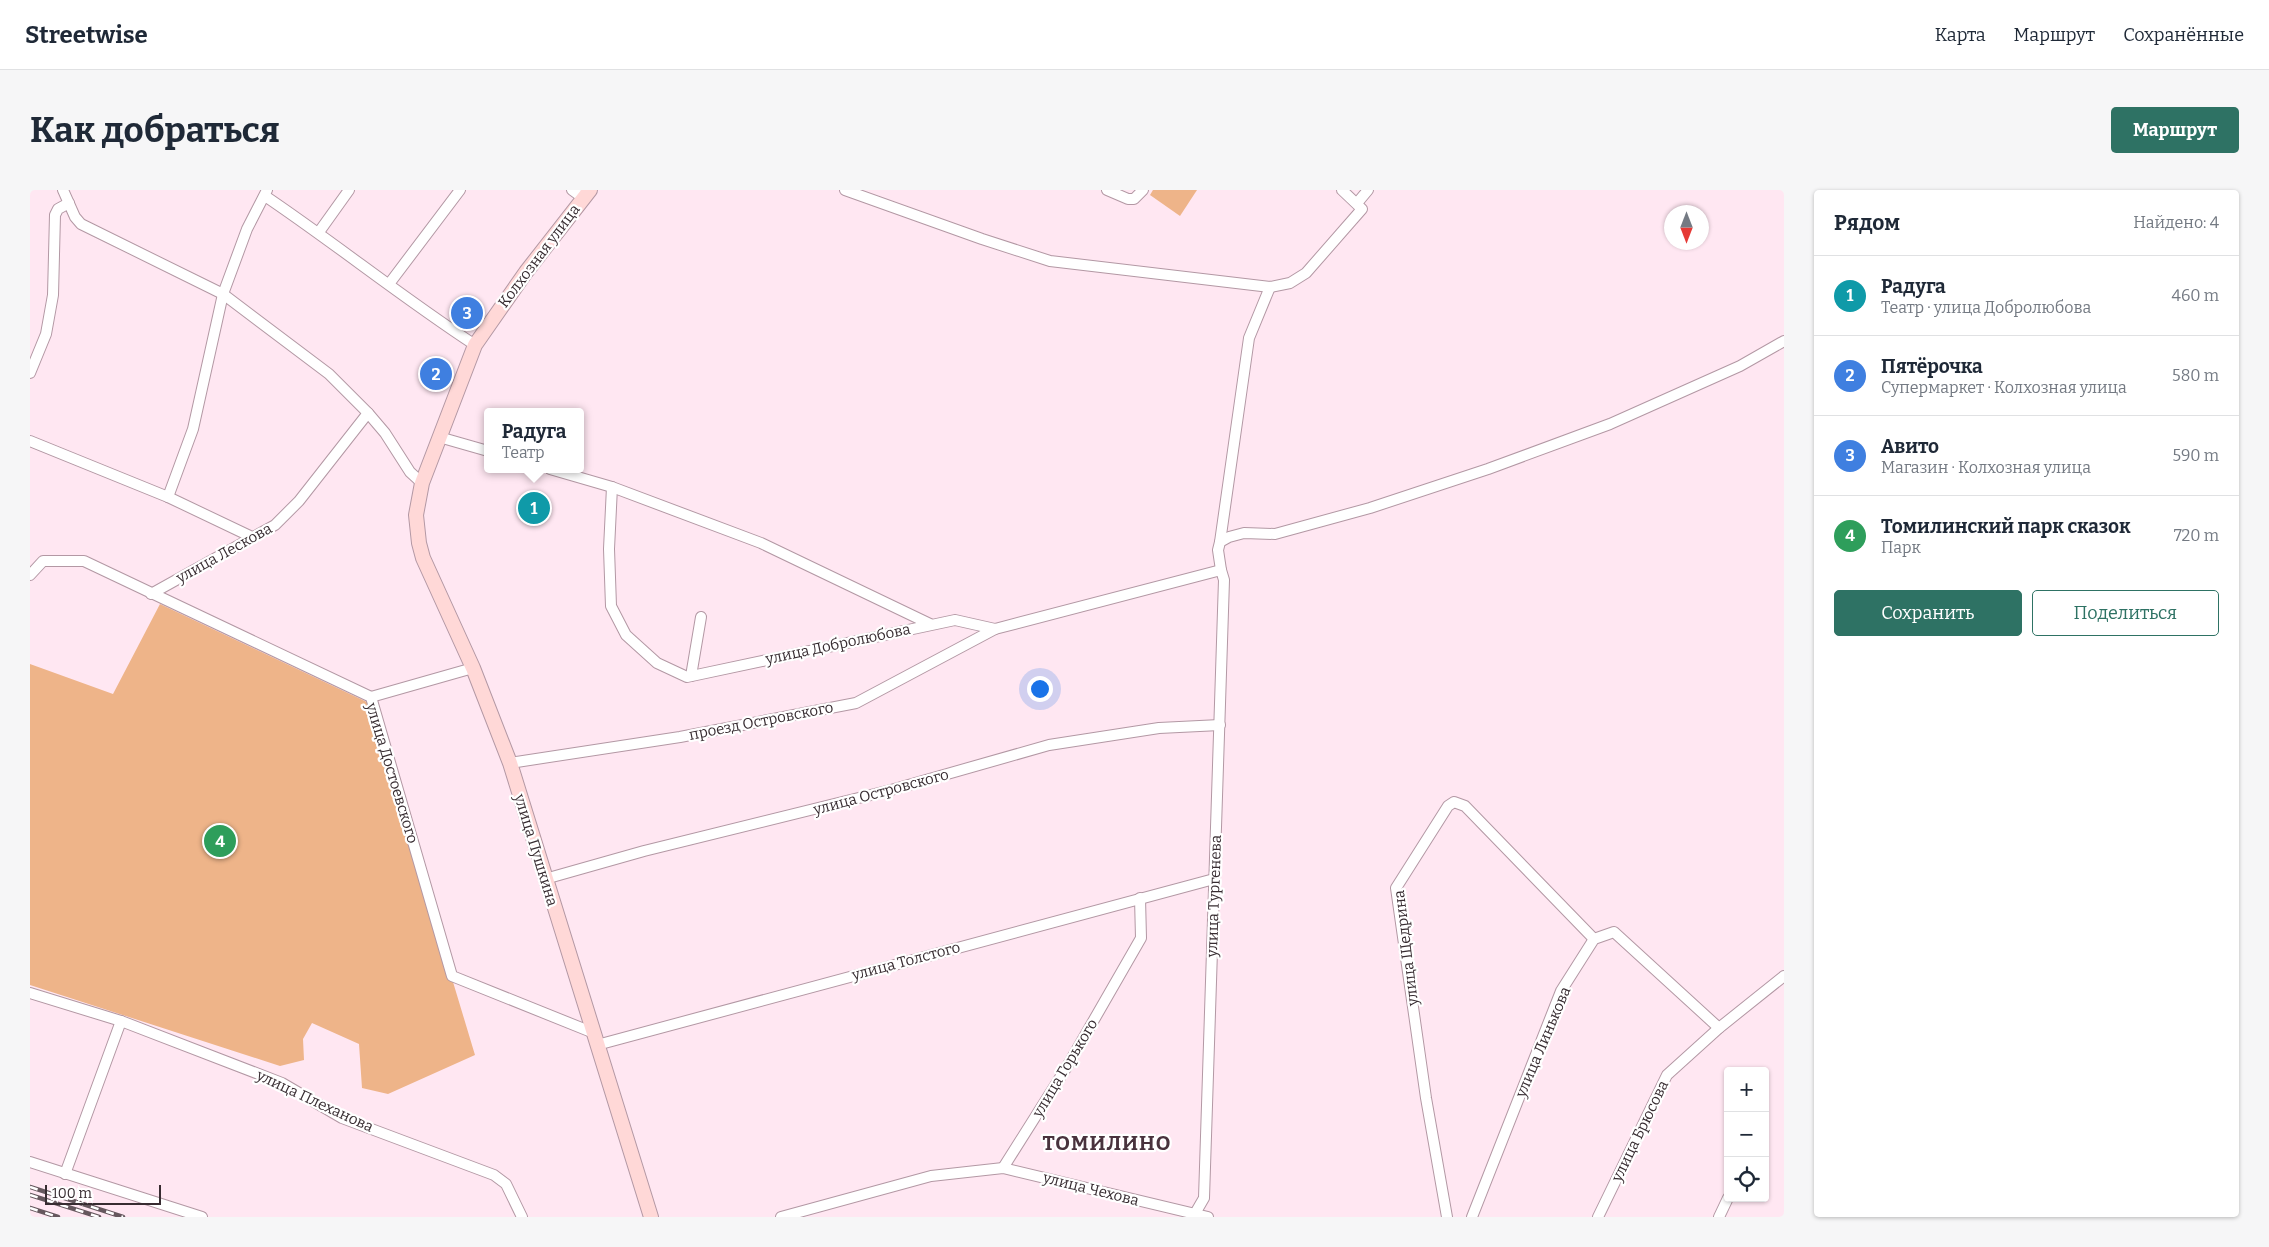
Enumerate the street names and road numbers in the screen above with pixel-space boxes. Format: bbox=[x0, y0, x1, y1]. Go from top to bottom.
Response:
street label: Колхозная улица bbox=[494, 201, 584, 311]
street label: улица Лескова bbox=[172, 519, 275, 587]
street label: улица Добролюбова bbox=[763, 620, 912, 668]
street label: проезд Островского bbox=[687, 698, 835, 744]
street label: улица Достоевского bbox=[362, 700, 422, 845]
street label: улица Островского bbox=[810, 765, 951, 819]
street label: улица Пушкина bbox=[510, 791, 562, 908]
street label: улица Тургенева bbox=[1203, 834, 1225, 959]
street label: улица Щедрина bbox=[1390, 889, 1422, 1008]
street label: улица Толстого bbox=[849, 938, 962, 984]
street label: улица Линькова bbox=[1511, 984, 1574, 1101]
street label: улица Горького bbox=[1028, 1016, 1101, 1121]
street label: улица Плеханова bbox=[253, 1066, 376, 1136]
street label: улица Брюсова bbox=[1607, 1077, 1672, 1185]
street label: улица Чехова bbox=[1040, 1168, 1141, 1210]

